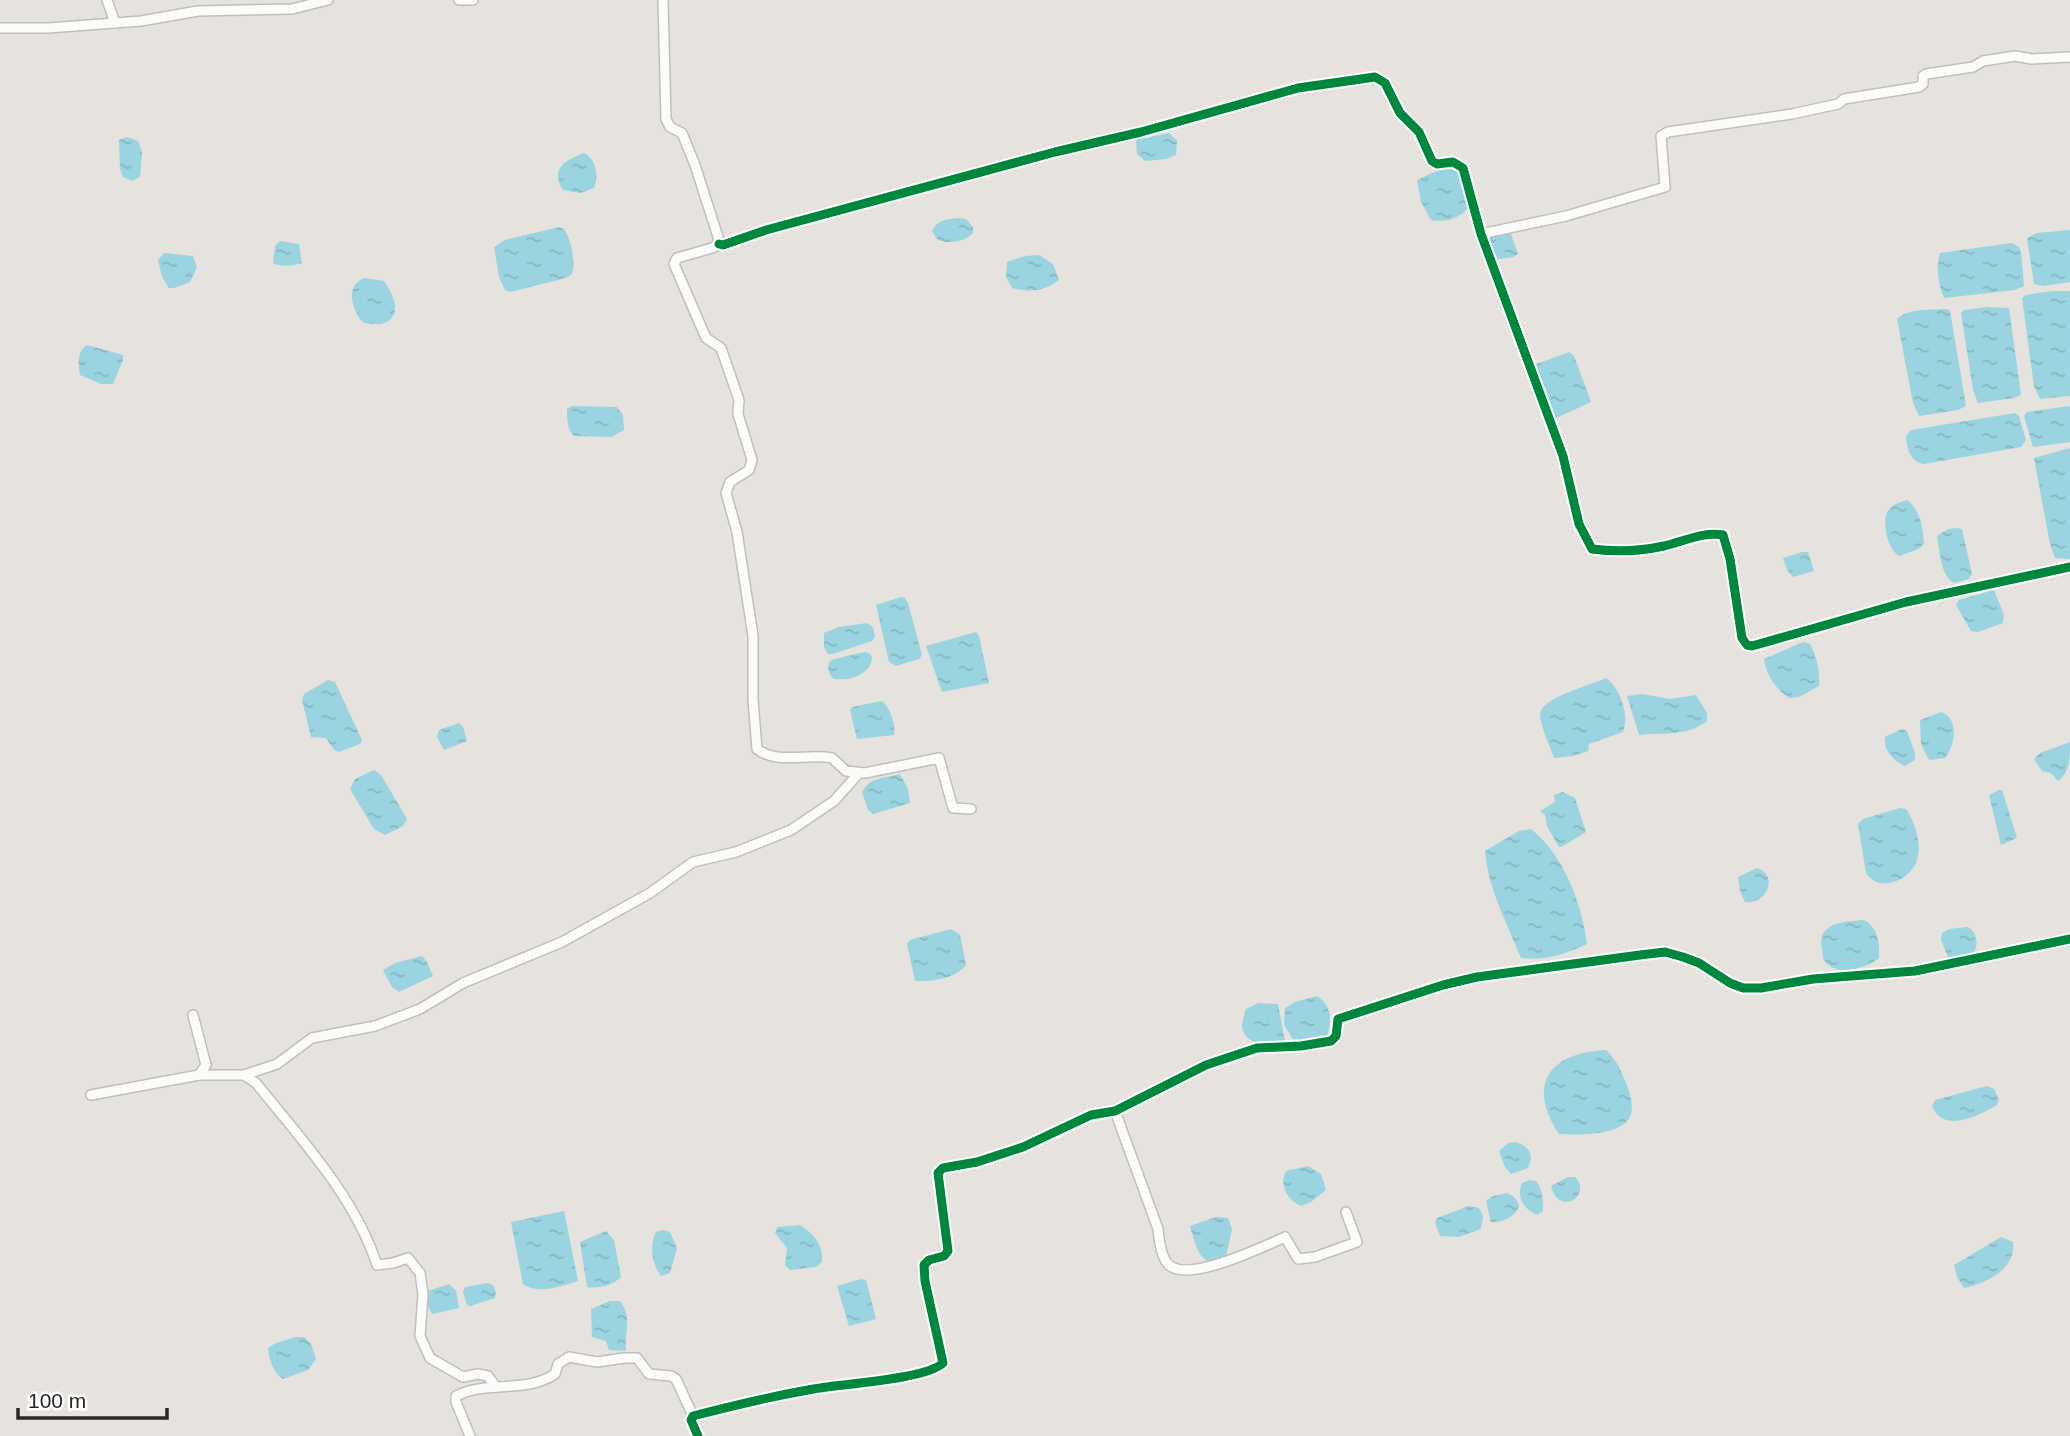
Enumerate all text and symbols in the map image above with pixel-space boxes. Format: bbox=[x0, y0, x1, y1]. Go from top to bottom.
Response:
scale bar bbox=[18, 1376, 166, 1420]
text: 100 m bbox=[28, 1389, 86, 1412]

